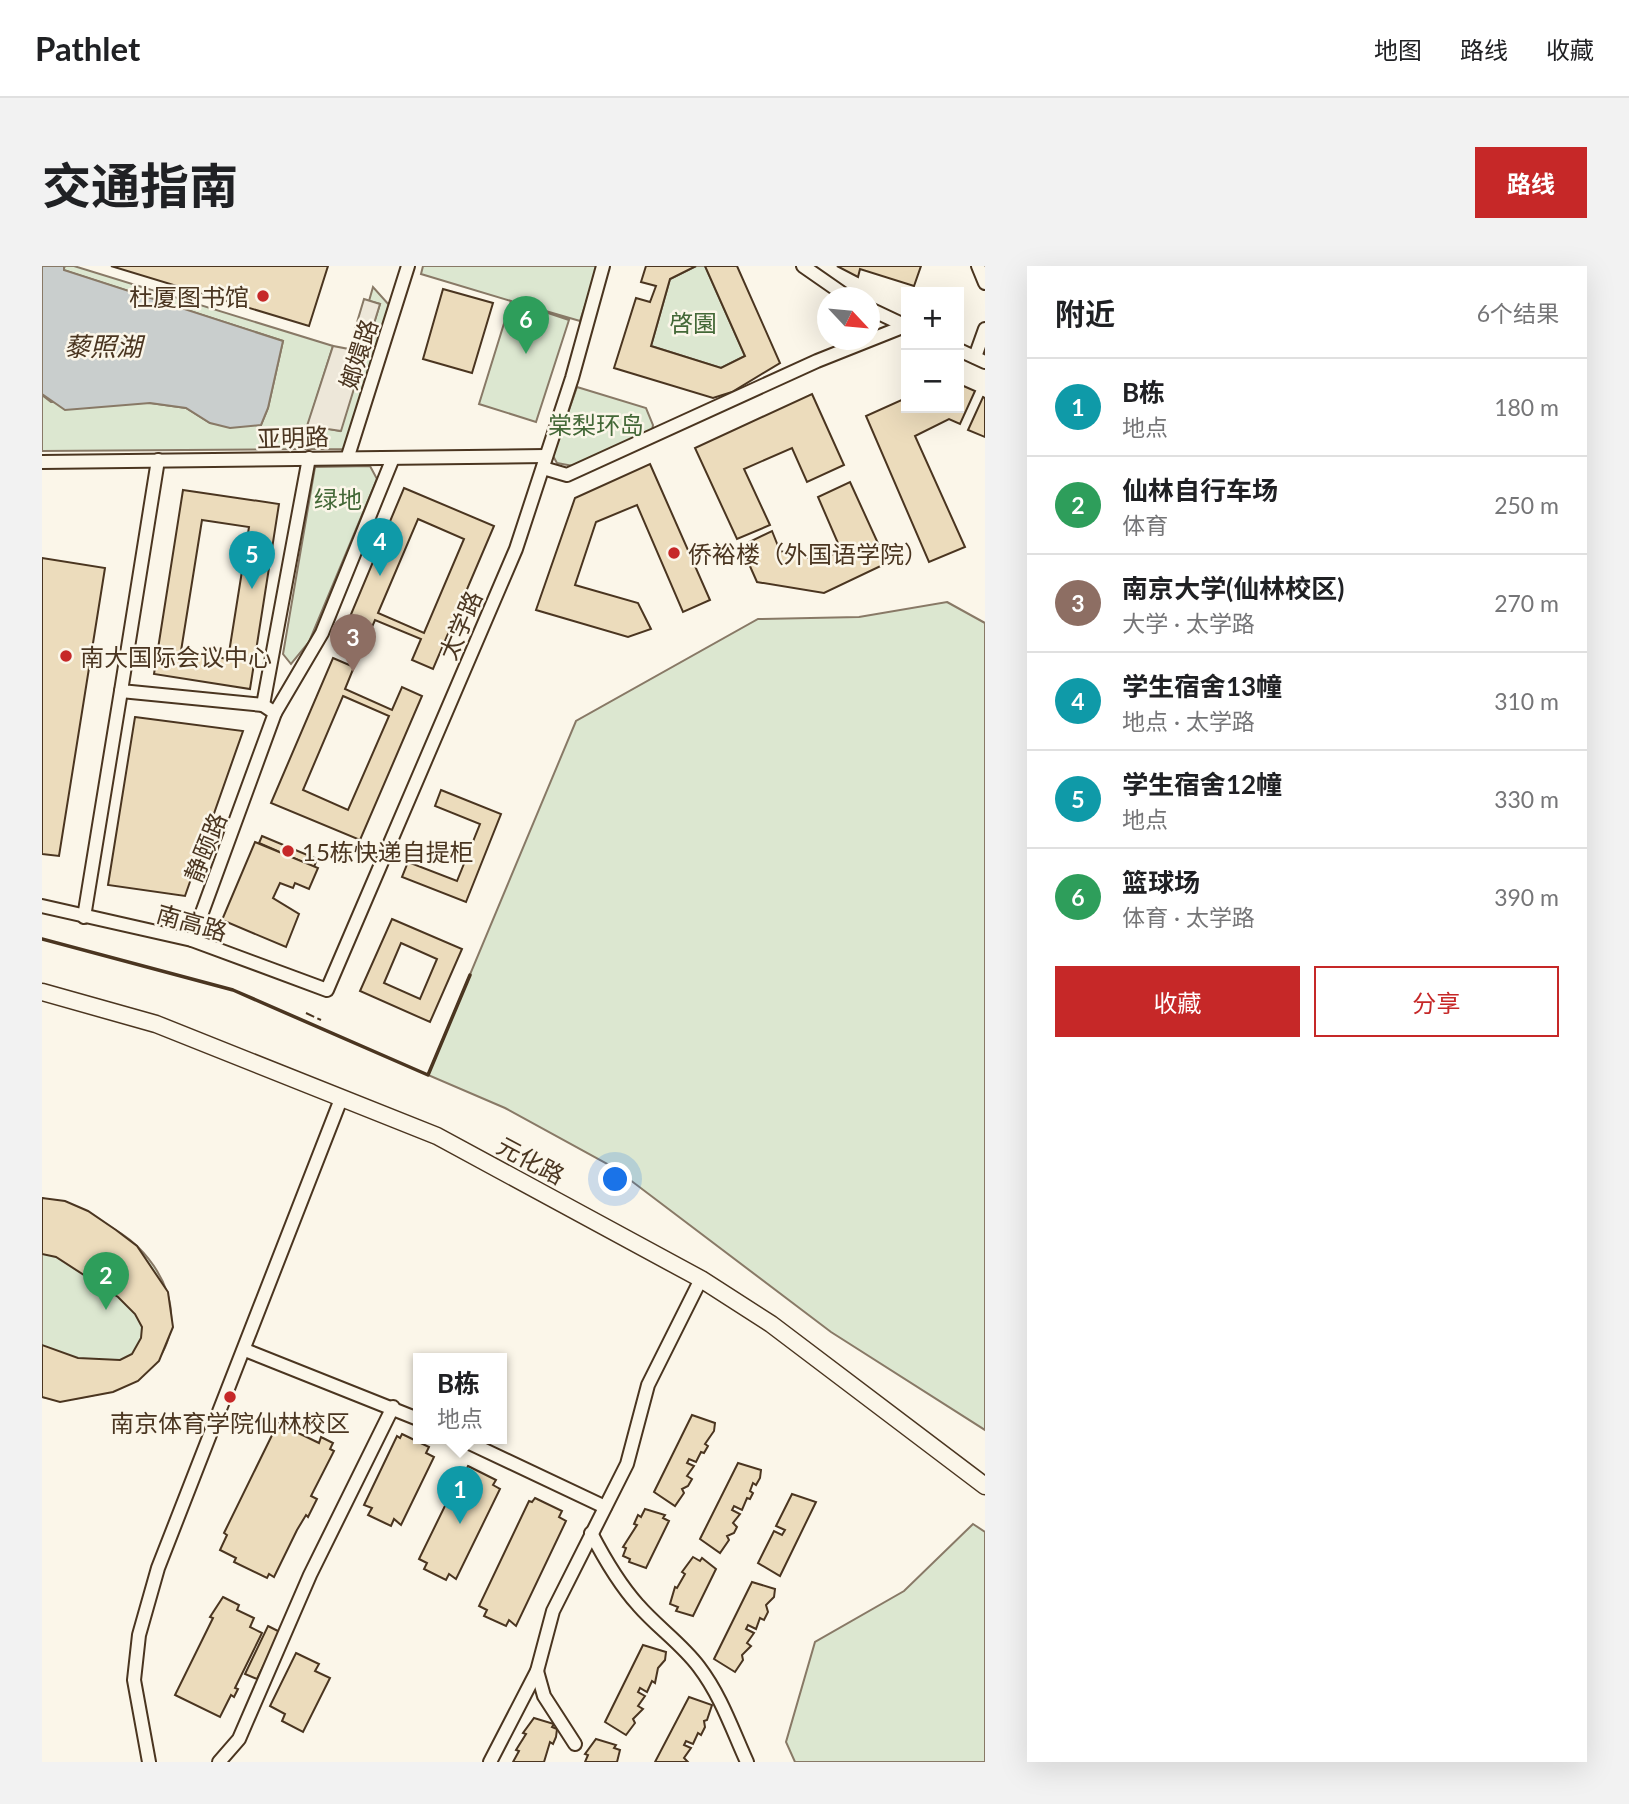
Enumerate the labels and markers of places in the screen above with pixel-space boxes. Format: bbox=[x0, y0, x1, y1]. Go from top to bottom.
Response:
place label: 杜厦图书馆 bbox=[129, 282, 249, 311]
marker: 杜厦图书馆 bbox=[255, 288, 271, 304]
pin: 6 bbox=[503, 296, 549, 354]
pin: 4 bbox=[357, 518, 403, 576]
pin: 5 bbox=[229, 531, 275, 589]
place label: 侨裕楼（外国语学院） bbox=[688, 539, 928, 568]
marker: 侨裕楼（外国语学院） bbox=[666, 545, 682, 561]
pin: 3 bbox=[330, 614, 376, 672]
place label: 南大国际会议中心 bbox=[80, 642, 272, 671]
marker: 南大国际会议中心 bbox=[58, 648, 74, 664]
place label: 15栋快递自提柜 bbox=[302, 837, 474, 866]
marker: 15栋快递自提柜 bbox=[280, 843, 296, 859]
pin: 2 bbox=[83, 1252, 129, 1310]
marker: 南京体育学院仙林校区 bbox=[222, 1389, 238, 1405]
place label: 南京体育学院仙林校区 bbox=[110, 1408, 350, 1437]
pin: 1 bbox=[437, 1466, 483, 1524]

